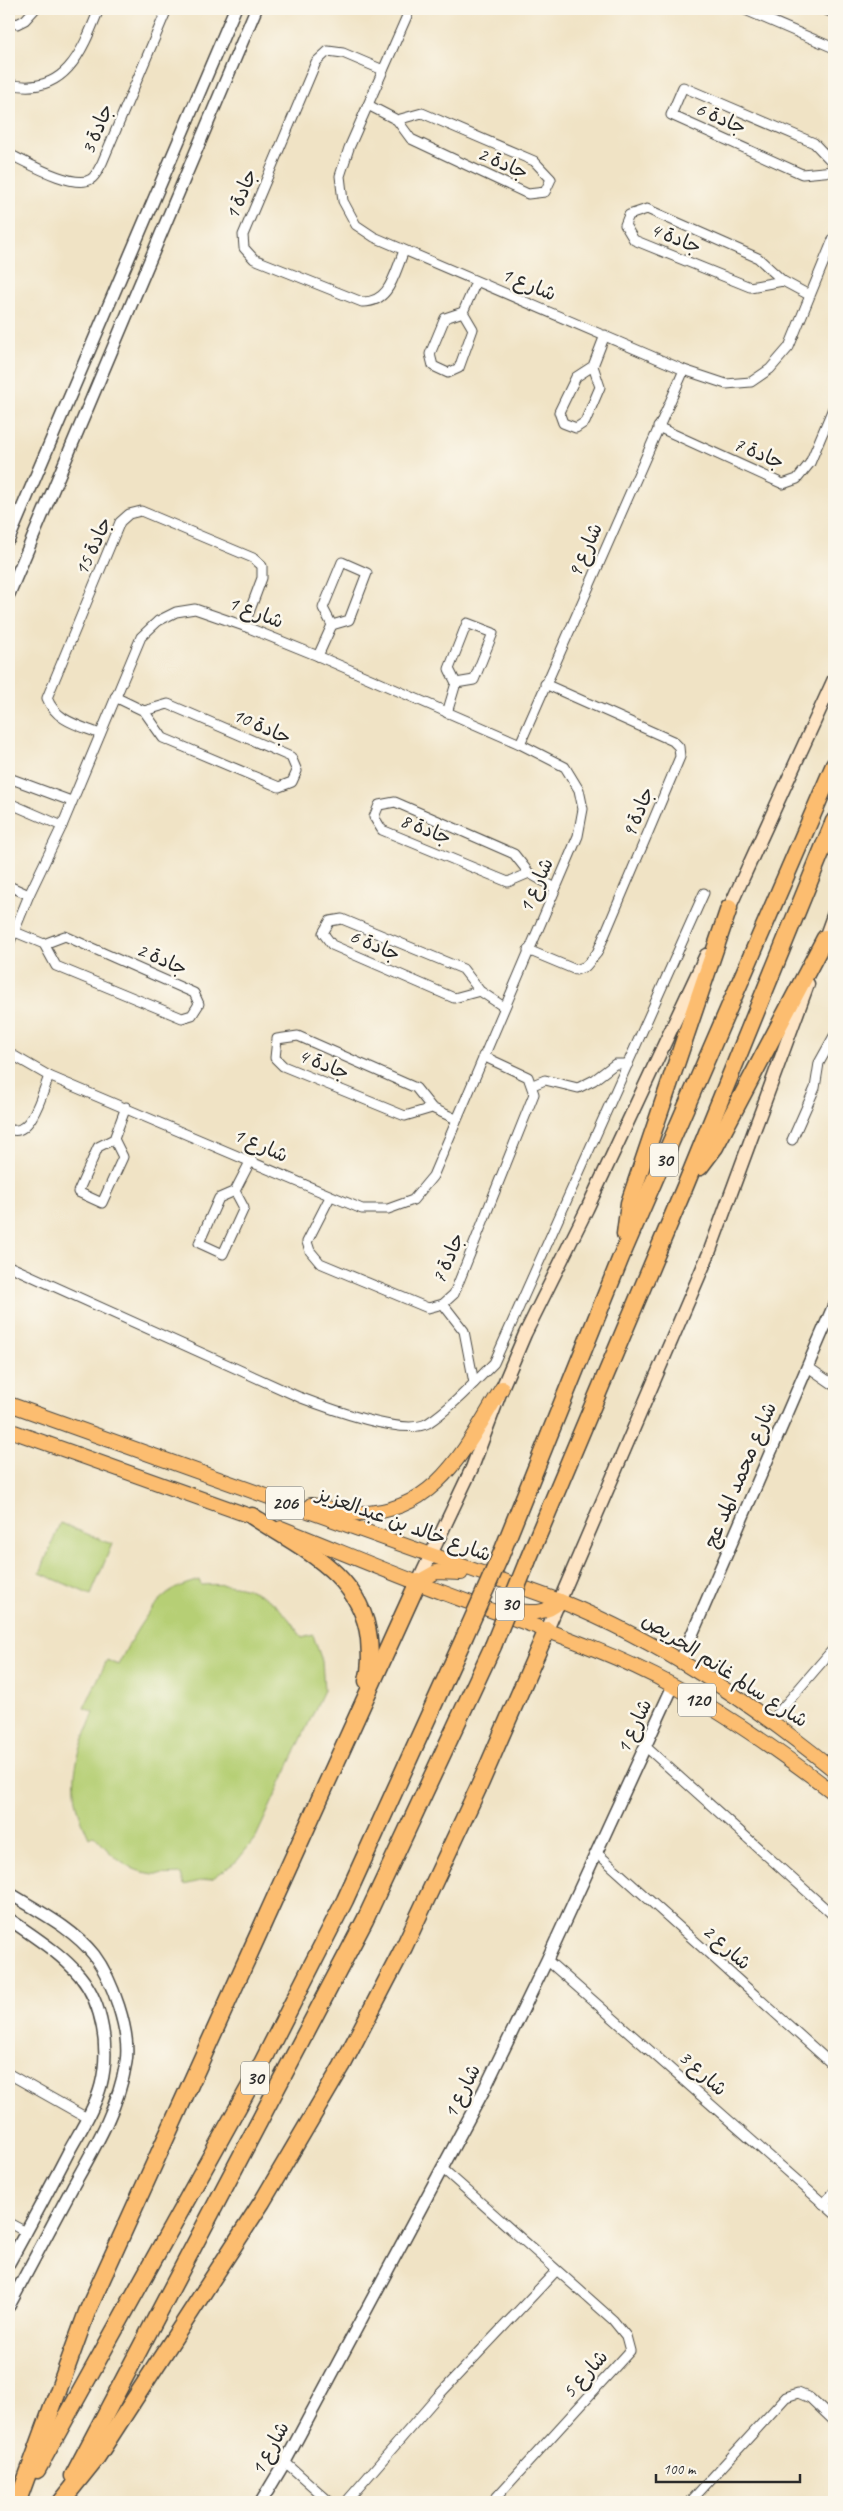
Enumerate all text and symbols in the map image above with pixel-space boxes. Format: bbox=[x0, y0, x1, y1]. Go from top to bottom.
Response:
street label: جادة 6 bbox=[692, 96, 750, 140]
street label: جادة 3 bbox=[75, 100, 119, 158]
street label: جادة 2 bbox=[474, 141, 532, 185]
street label: جادة 1 bbox=[219, 165, 263, 223]
street label: جادة 4 bbox=[647, 217, 705, 259]
street label: شارع 1 bbox=[497, 261, 560, 308]
street label: جادة 7 bbox=[730, 431, 788, 475]
street label: جادة 15 bbox=[69, 513, 117, 579]
street label: شارع 9 bbox=[562, 519, 609, 582]
street label: شارع 1 bbox=[224, 590, 287, 635]
street label: جادة 10 bbox=[229, 702, 295, 750]
street label: جادة 9 bbox=[616, 783, 660, 841]
street label: جادة 8 bbox=[397, 808, 455, 850]
street label: شارع 1 bbox=[513, 854, 560, 917]
street label: جادة 6 bbox=[346, 923, 404, 967]
street label: جادة 2 bbox=[133, 937, 191, 981]
street label: جادة 4 bbox=[295, 1043, 353, 1085]
street label: شارع 1 bbox=[229, 1122, 292, 1169]
road number: 30 bbox=[650, 1144, 678, 1176]
street label: جادة 7 bbox=[426, 1229, 470, 1287]
street label: شارع محمد المد عج bbox=[698, 1398, 783, 1552]
street label: شارع خالد بن عبدالعزيز bbox=[311, 1480, 495, 1568]
road number: 206 bbox=[266, 1486, 304, 1520]
road number: 30 bbox=[496, 1588, 524, 1620]
street label: شارع سالم غانم الحريص bbox=[636, 1607, 813, 1735]
road number: 120 bbox=[678, 1684, 716, 1716]
street label: شارع 1 bbox=[611, 1695, 658, 1758]
street label: شارع 2 bbox=[697, 1919, 757, 1976]
street label: شارع 3 bbox=[673, 2045, 733, 2102]
street label: شارع 1 bbox=[438, 2060, 487, 2123]
road number: 30 bbox=[241, 2062, 269, 2094]
street label: شارع 5 bbox=[557, 2344, 614, 2404]
street label: شارع 1 bbox=[245, 2417, 296, 2480]
scale bar bbox=[656, 2451, 799, 2483]
text: 100 m bbox=[663, 2460, 697, 2479]

